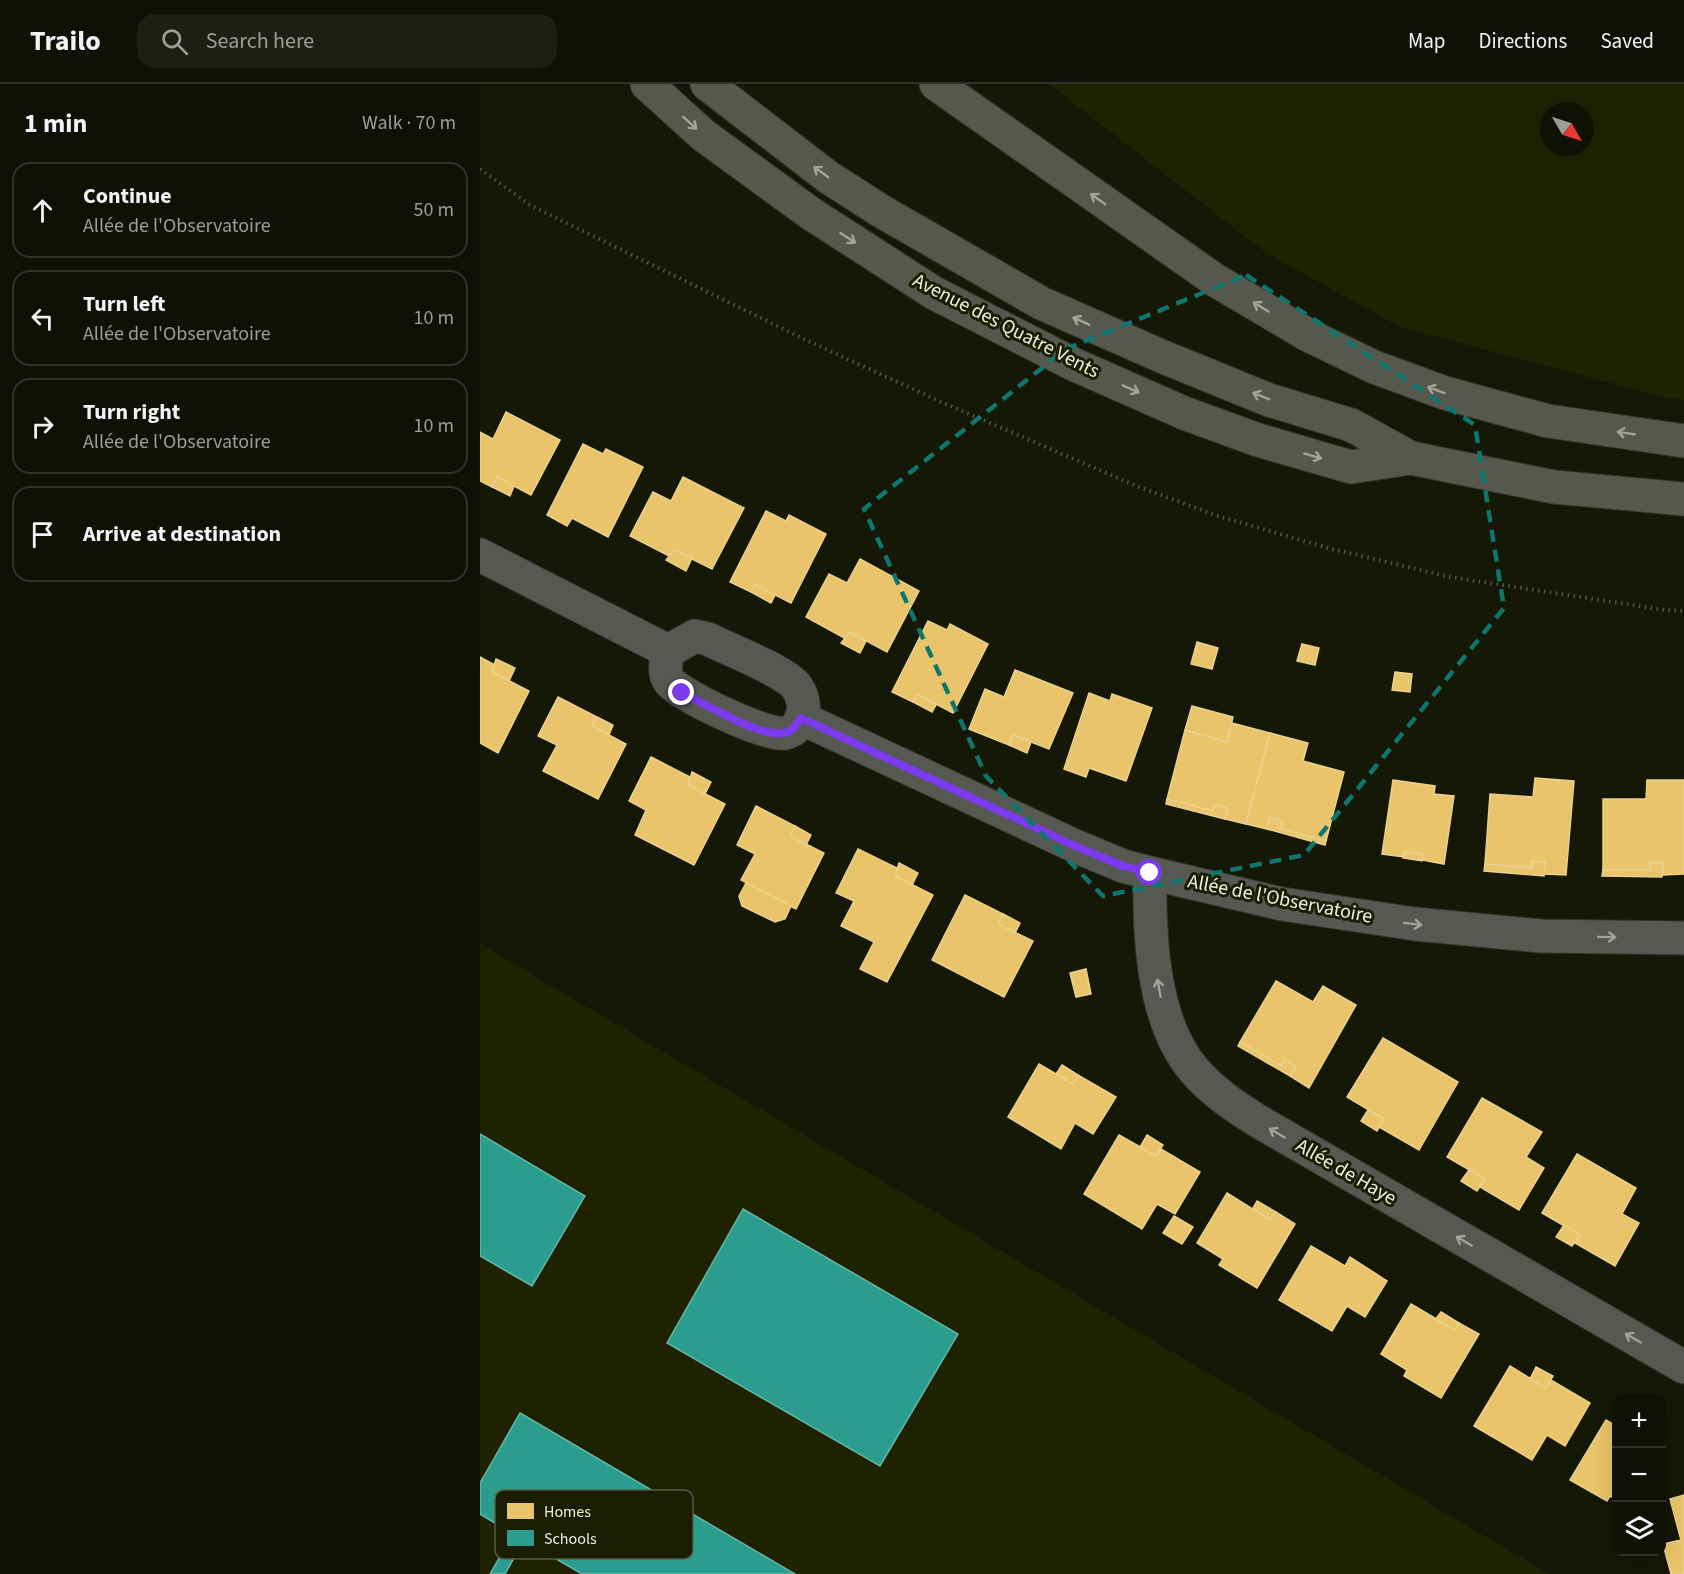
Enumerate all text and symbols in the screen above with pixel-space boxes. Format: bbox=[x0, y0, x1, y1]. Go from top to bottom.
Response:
search box bbox=[137, 14, 557, 68]
text: Trailo bbox=[30, 21, 101, 61]
icon: search bbox=[158, 25, 191, 58]
text: Search here bbox=[206, 25, 314, 57]
text: Map bbox=[1408, 26, 1446, 56]
text: Directions bbox=[1479, 26, 1567, 56]
text: Saved bbox=[1600, 26, 1654, 56]
north arrow bbox=[1540, 102, 1594, 156]
text: 1 min bbox=[24, 105, 87, 142]
text: Walk · 70 m bbox=[362, 109, 456, 137]
one-way arrow bbox=[683, 116, 698, 130]
one-way arrow bbox=[813, 165, 829, 178]
text: Continue bbox=[83, 180, 172, 212]
one-way arrow bbox=[1090, 193, 1106, 205]
icon: ahead bbox=[26, 194, 59, 227]
text: 50 m bbox=[414, 196, 454, 224]
text: Allée de l'Observatoire bbox=[83, 212, 271, 240]
one-way arrow bbox=[839, 232, 856, 244]
street label: Avenue des Quatre Vents bbox=[908, 267, 1104, 385]
text: Turn left bbox=[83, 288, 165, 320]
one-way arrow bbox=[1252, 300, 1269, 312]
icon: left bbox=[26, 302, 59, 335]
text: 10 m bbox=[414, 304, 454, 332]
one-way arrow bbox=[1072, 314, 1090, 326]
text: Allée de l'Observatoire bbox=[83, 320, 271, 348]
one-way arrow bbox=[1427, 383, 1446, 394]
one-way arrow bbox=[1121, 384, 1139, 395]
one-way arrow bbox=[1252, 390, 1270, 401]
text: Turn right bbox=[83, 396, 180, 428]
icon: right bbox=[26, 410, 59, 443]
text: 10 m bbox=[414, 412, 454, 440]
one-way arrow bbox=[1617, 427, 1637, 438]
text: Allée de l'Observatoire bbox=[83, 428, 271, 456]
one-way arrow bbox=[1303, 451, 1322, 462]
icon: arrive bbox=[26, 518, 59, 551]
text: Arrive at destination bbox=[83, 518, 281, 550]
route end bbox=[668, 679, 694, 705]
route start bbox=[1136, 859, 1162, 885]
street label: Allée de l'Observatoire bbox=[1185, 867, 1375, 931]
one-way arrow bbox=[1403, 919, 1422, 930]
one-way arrow bbox=[1597, 931, 1617, 943]
one-way arrow bbox=[1153, 979, 1164, 998]
one-way arrow bbox=[1269, 1126, 1286, 1138]
street label: Allée de Haye bbox=[1290, 1132, 1402, 1212]
one-way arrow bbox=[1456, 1234, 1473, 1246]
one-way arrow bbox=[1625, 1332, 1642, 1344]
map controls bbox=[1612, 1394, 1666, 1556]
button: + bbox=[1612, 1394, 1666, 1448]
button: − bbox=[1612, 1448, 1666, 1502]
legend bbox=[495, 1490, 693, 1559]
text: Homes bbox=[544, 1501, 591, 1523]
button: layers bbox=[1612, 1502, 1666, 1556]
text: Schools bbox=[544, 1528, 597, 1550]

